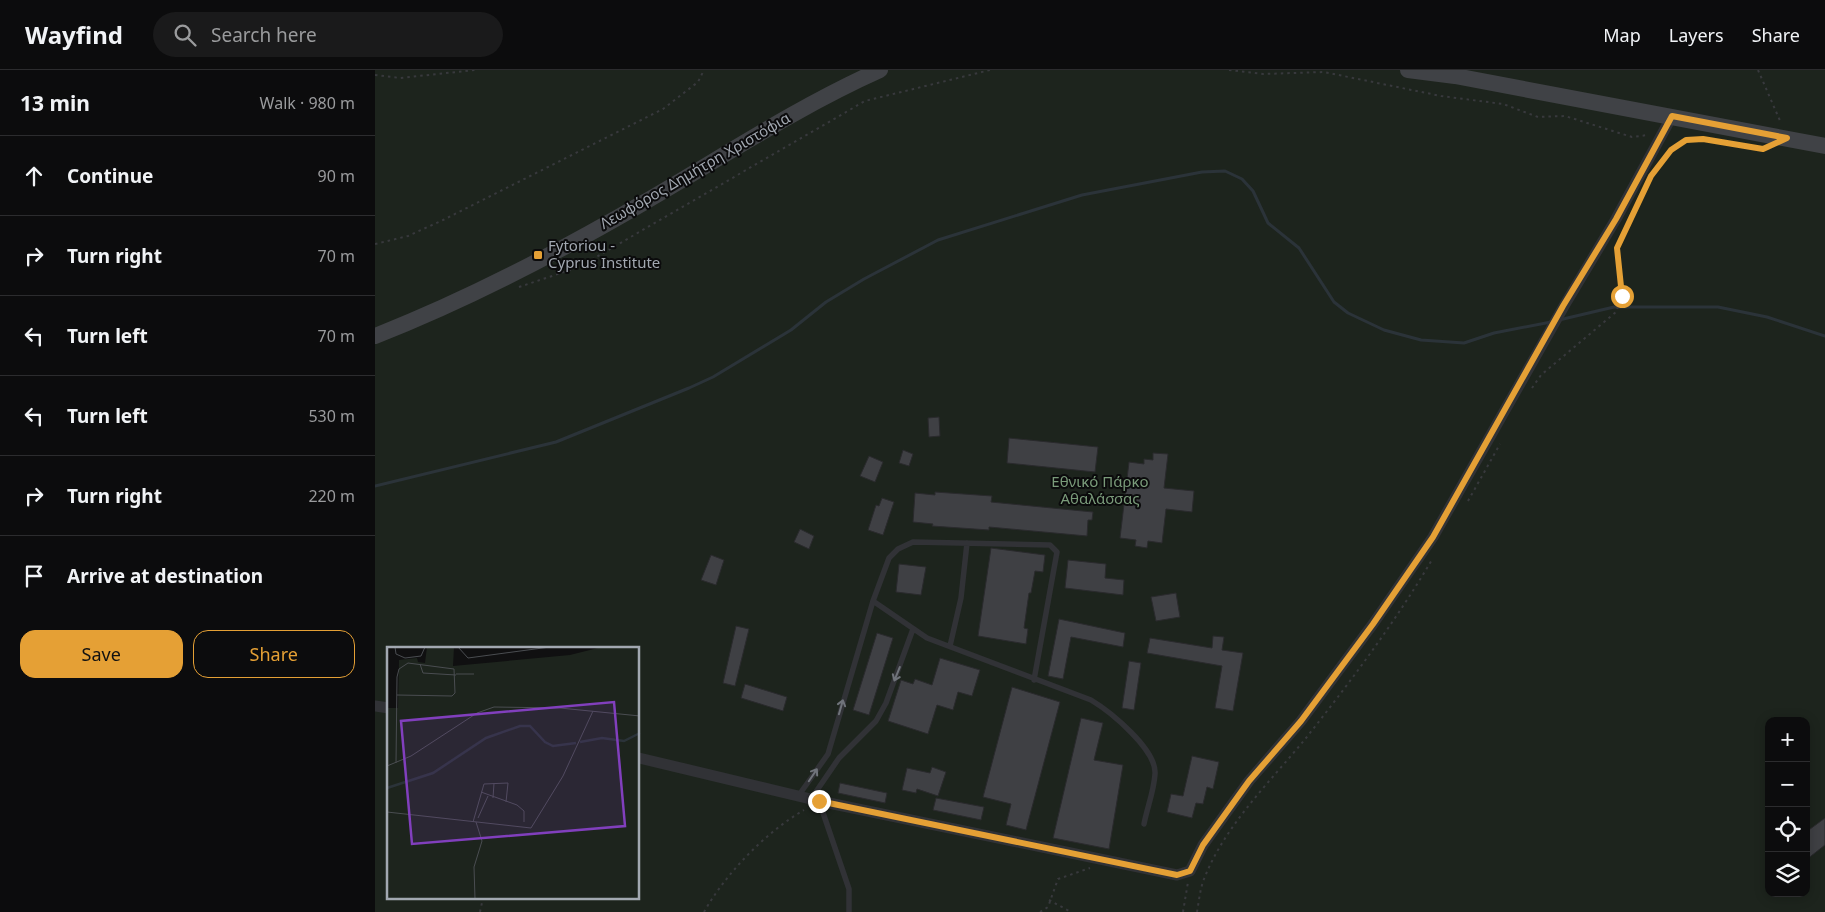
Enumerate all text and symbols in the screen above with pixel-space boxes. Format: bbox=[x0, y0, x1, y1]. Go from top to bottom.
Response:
search box bbox=[153, 12, 503, 57]
text: Wayfind bbox=[25, 18, 123, 51]
icon: search bbox=[171, 21, 199, 49]
text: Search here bbox=[211, 22, 317, 48]
text: Map bbox=[1603, 23, 1641, 47]
text: Layers bbox=[1669, 23, 1724, 47]
text: Share bbox=[1752, 23, 1800, 47]
text: 13 min bbox=[20, 89, 90, 117]
text: Walk · 980 m bbox=[260, 92, 355, 114]
street label: Λεωφόρος Δημήτρη Χριστόφια bbox=[596, 107, 794, 233]
icon: ahead bbox=[20, 162, 48, 190]
text: Continue bbox=[67, 163, 153, 189]
text: 90 m bbox=[318, 165, 355, 187]
place label: Fytoriou - Cyprus Institute bbox=[548, 235, 660, 272]
icon: right bbox=[20, 242, 48, 270]
text: Turn right bbox=[67, 243, 162, 269]
text: 70 m bbox=[318, 245, 355, 267]
marker: Fytoriou - Cyprus Institute bbox=[532, 249, 544, 261]
route start bbox=[1611, 285, 1634, 308]
icon: left bbox=[20, 322, 48, 350]
text: Turn left bbox=[67, 323, 148, 349]
text: 70 m bbox=[318, 325, 355, 347]
icon: left bbox=[20, 402, 48, 430]
text: Turn left bbox=[67, 403, 148, 429]
text: 530 m bbox=[308, 405, 355, 427]
park label: Εθνικό Πάρκο Αθαλάσσας bbox=[1051, 471, 1149, 508]
icon: right bbox=[20, 482, 48, 510]
text: Turn right bbox=[67, 483, 162, 509]
text: 220 m bbox=[308, 485, 355, 507]
icon: arrive bbox=[20, 562, 48, 590]
text: Arrive at destination bbox=[67, 563, 263, 589]
button: Save bbox=[20, 630, 183, 678]
button: Share bbox=[193, 630, 355, 678]
inset map bbox=[387, 647, 640, 900]
one-way arrow bbox=[892, 666, 901, 682]
one-way arrow bbox=[837, 700, 847, 716]
map controls bbox=[1765, 717, 1810, 897]
button: + bbox=[1765, 717, 1810, 762]
button: − bbox=[1765, 762, 1810, 807]
one-way arrow bbox=[808, 768, 818, 782]
route end bbox=[808, 790, 831, 813]
button: locate bbox=[1765, 807, 1810, 852]
button: layers bbox=[1765, 852, 1810, 897]

